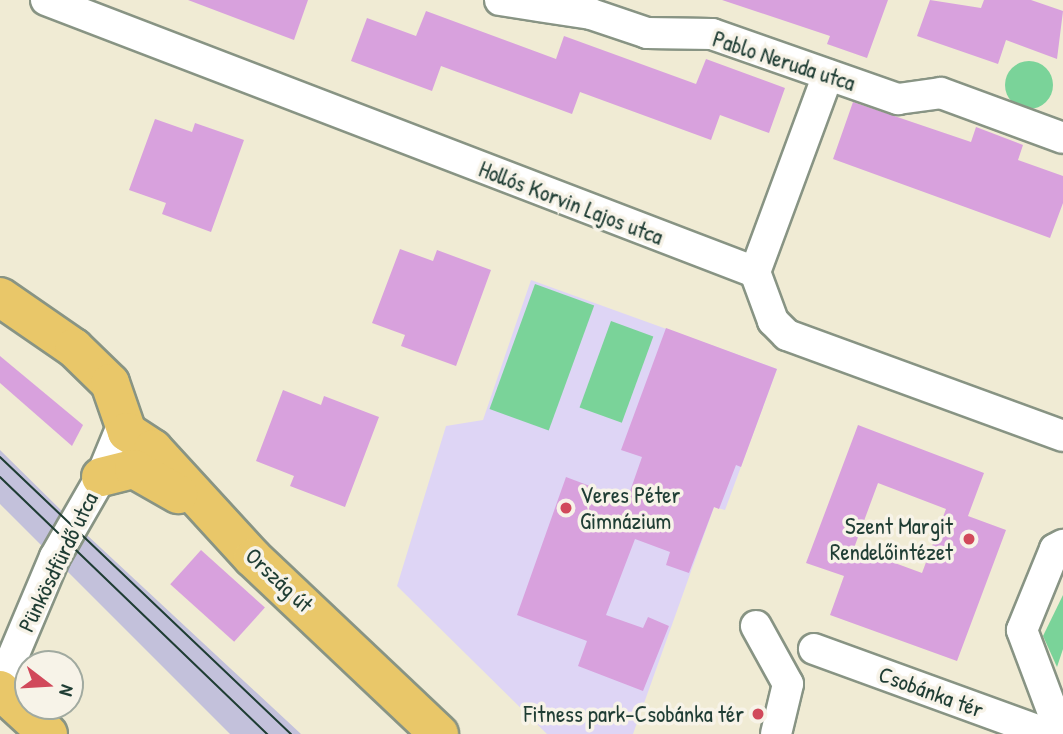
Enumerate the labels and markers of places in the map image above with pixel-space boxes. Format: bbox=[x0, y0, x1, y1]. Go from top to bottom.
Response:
place label: Veres Péter Gimnázium bbox=[580, 481, 680, 535]
marker: Veres Péter Gimnázium bbox=[558, 500, 574, 516]
place label: Szent Margit Rendelőintézet bbox=[830, 512, 953, 566]
marker: Szent Margit Rendelőintézet bbox=[959, 529, 979, 549]
place label: Fitness park-Csobánka tér bbox=[524, 700, 744, 728]
marker: Fitness park-Csobánka tér bbox=[750, 706, 766, 722]

